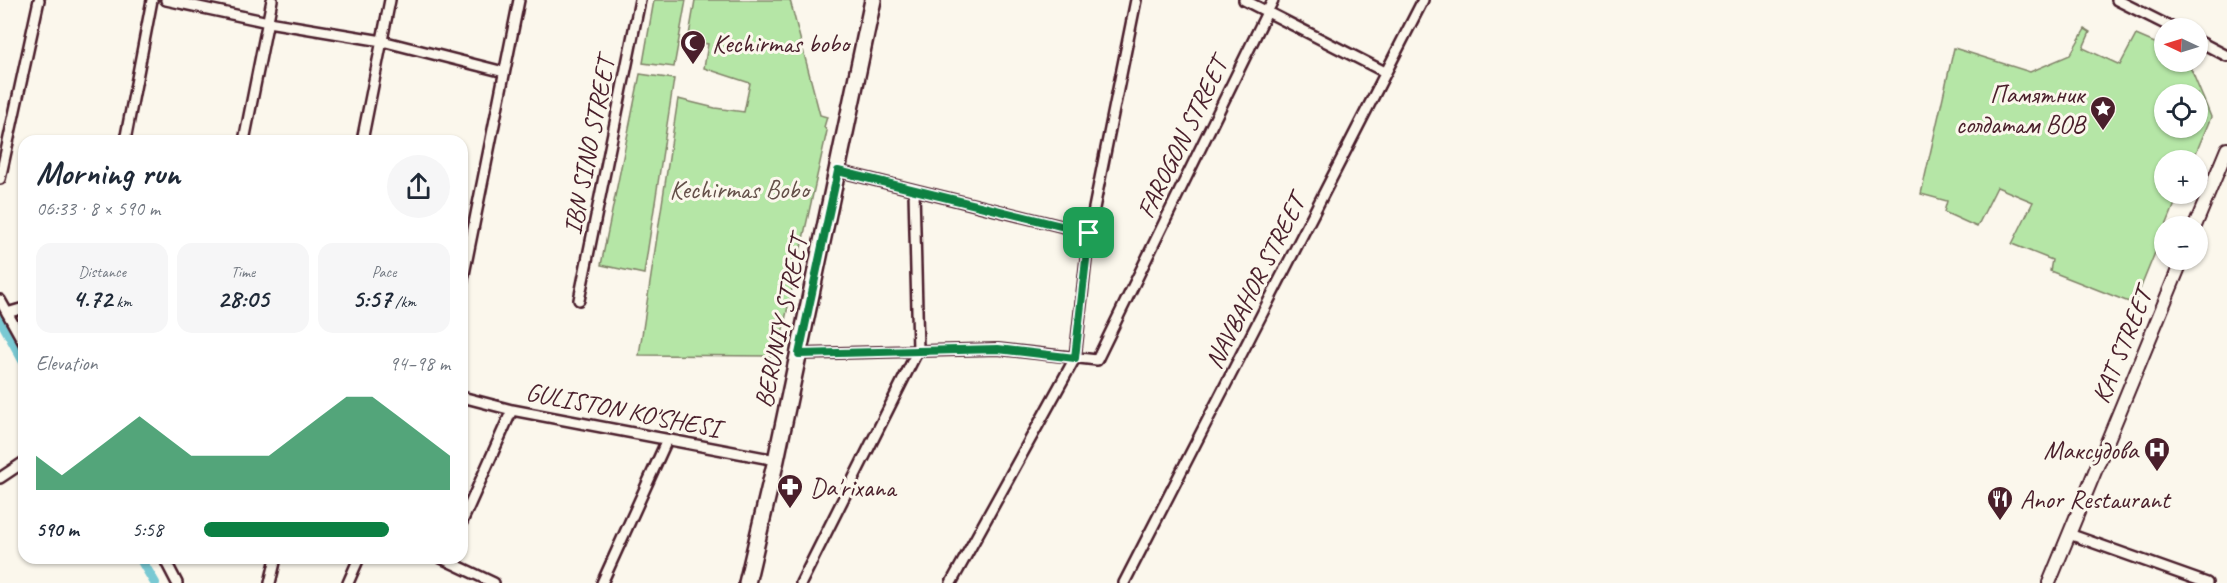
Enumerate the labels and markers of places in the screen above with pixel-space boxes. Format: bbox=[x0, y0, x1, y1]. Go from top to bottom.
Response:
place label: Kechirmas bobo bbox=[712, 27, 852, 60]
mosque icon: Kechirmas bobo bbox=[678, 28, 708, 66]
place label: Памятник солдатам ВОВ bbox=[1956, 78, 2087, 141]
place icon: Памятник солдатам ВОВ bbox=[2088, 94, 2118, 132]
pin bbox=[1063, 207, 1114, 258]
place label: Максудова bbox=[2043, 434, 2140, 467]
hospital icon: Максудова bbox=[2142, 435, 2172, 473]
place label: Da'rixana bbox=[810, 471, 898, 504]
pharmacy icon: Da'rixana bbox=[775, 472, 805, 510]
place label: Anor Restaurant bbox=[2020, 483, 2172, 516]
restaurant icon: Anor Restaurant bbox=[1985, 484, 2015, 522]

